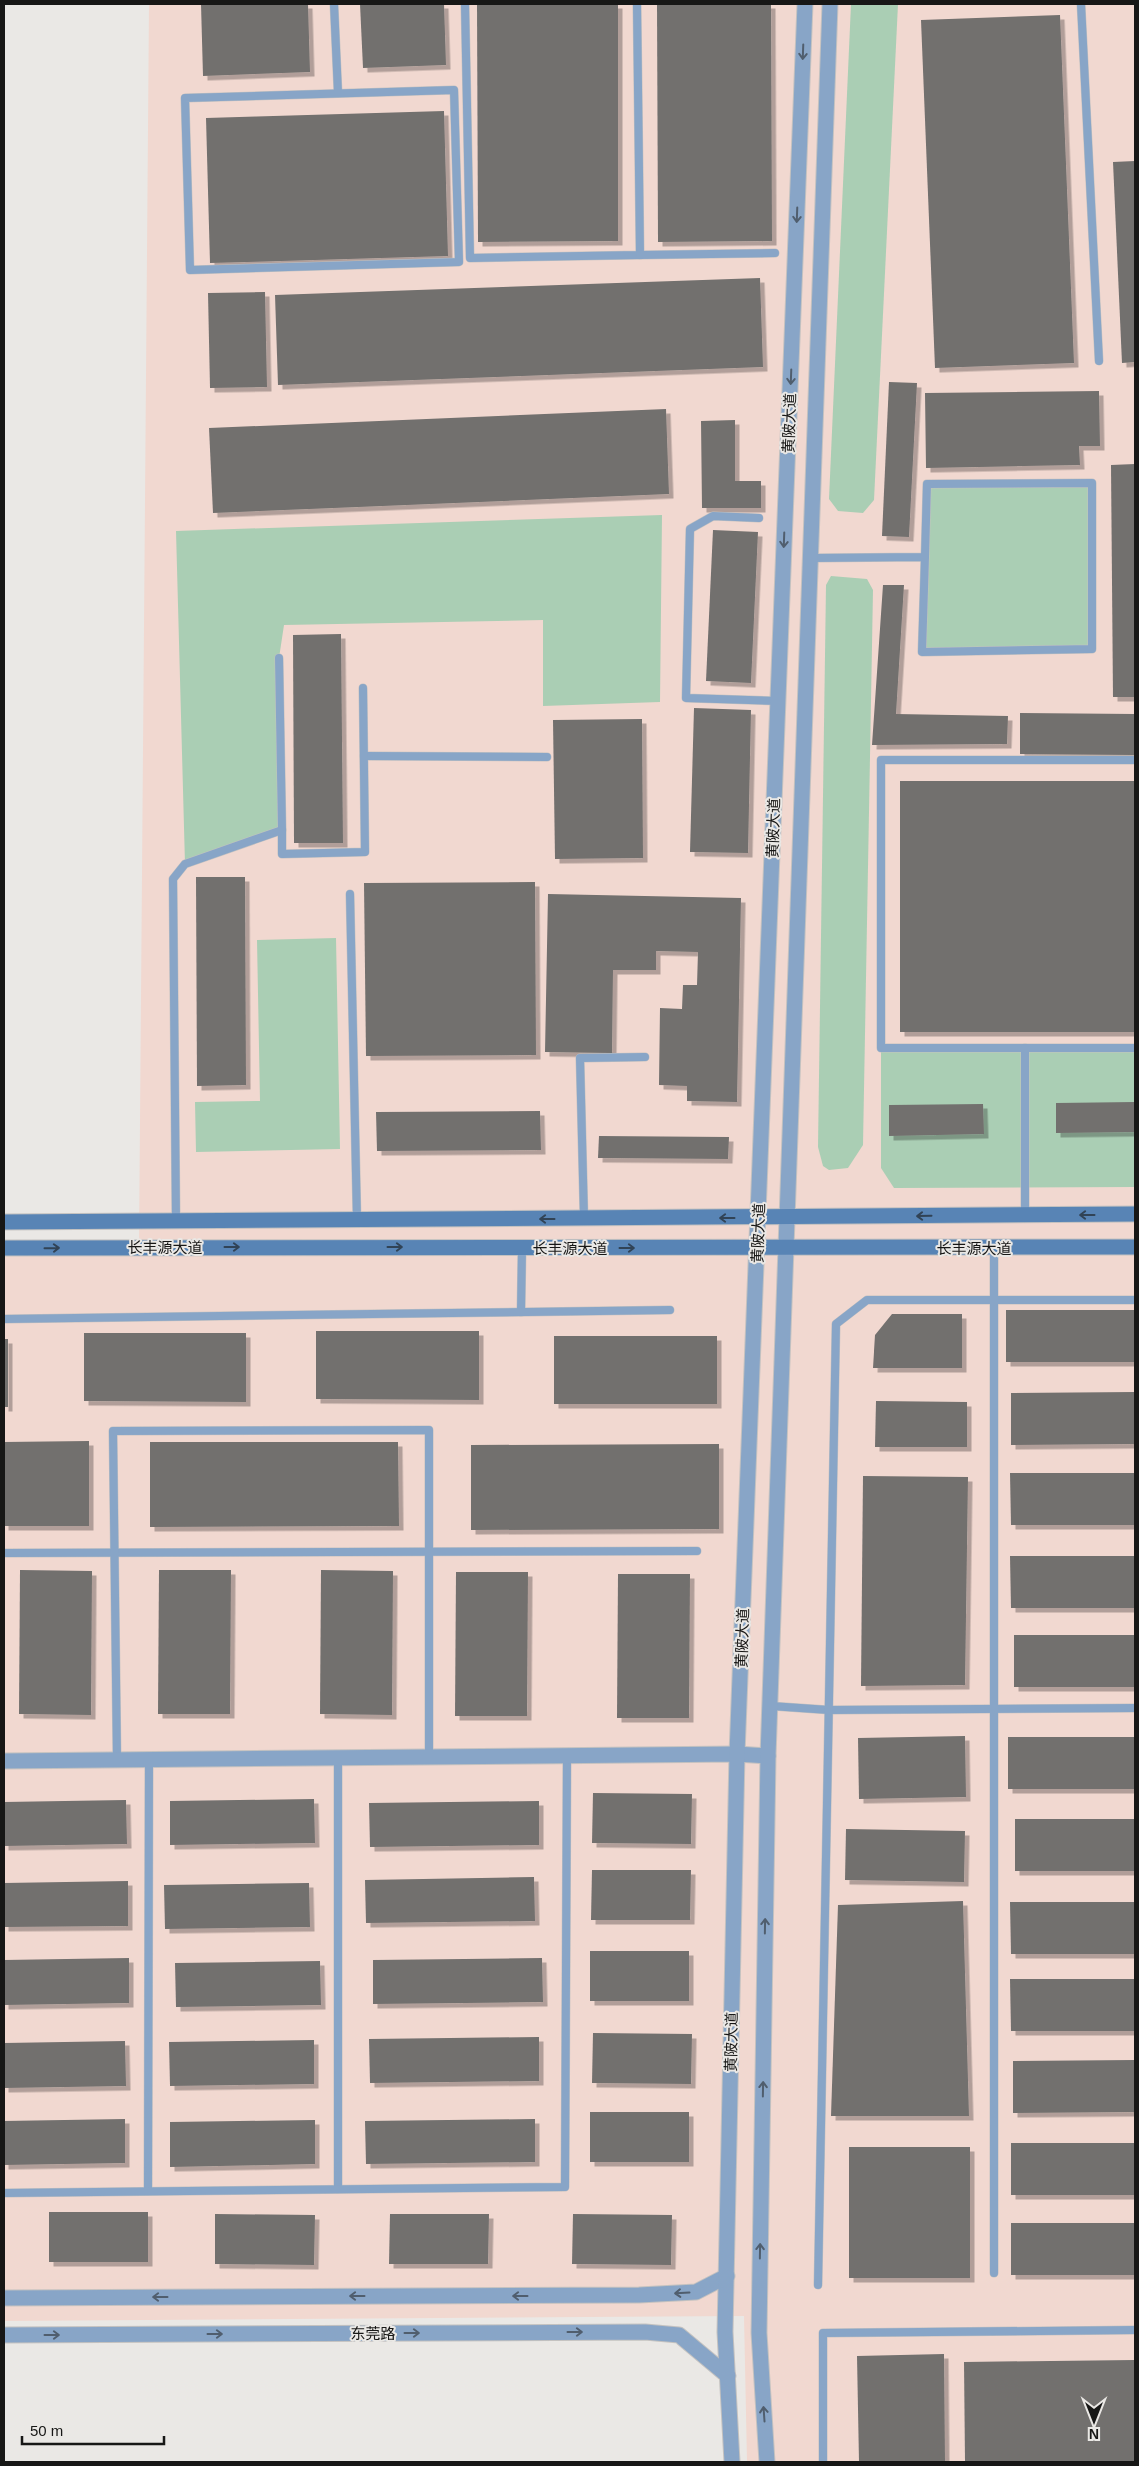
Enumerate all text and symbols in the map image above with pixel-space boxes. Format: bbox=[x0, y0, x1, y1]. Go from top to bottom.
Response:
one-way arrow bbox=[798, 44, 808, 60]
one-way arrow bbox=[792, 207, 801, 223]
one-way arrow bbox=[786, 369, 795, 385]
street label: 黄陂大道 bbox=[779, 393, 799, 453]
one-way arrow bbox=[780, 531, 789, 547]
street label: 黄陂大道 bbox=[763, 798, 783, 858]
street label: 黄陂大道 bbox=[748, 1203, 768, 1263]
one-way arrow bbox=[1079, 1210, 1095, 1219]
one-way arrow bbox=[916, 1211, 932, 1221]
one-way arrow bbox=[719, 1213, 735, 1223]
one-way arrow bbox=[539, 1214, 555, 1224]
street label: 长丰源大道 bbox=[127, 1239, 203, 1256]
street label: 长丰源大道 bbox=[532, 1240, 608, 1257]
street label: 长丰源大道 bbox=[936, 1240, 1012, 1257]
one-way arrow bbox=[224, 1242, 240, 1252]
one-way arrow bbox=[386, 1242, 403, 1252]
one-way arrow bbox=[44, 1243, 60, 1253]
one-way arrow bbox=[619, 1243, 635, 1253]
street label: 黄陂大道 bbox=[732, 1608, 752, 1668]
one-way arrow bbox=[760, 1919, 770, 1935]
street label: 黄陂大道 bbox=[722, 2012, 740, 2072]
one-way arrow bbox=[758, 2081, 768, 2098]
one-way arrow bbox=[755, 2244, 765, 2260]
one-way arrow bbox=[674, 2289, 690, 2298]
one-way arrow bbox=[512, 2291, 528, 2301]
one-way arrow bbox=[152, 2292, 168, 2302]
one-way arrow bbox=[349, 2292, 365, 2301]
street label: 东莞路 bbox=[350, 2325, 396, 2342]
one-way arrow bbox=[404, 2328, 420, 2338]
one-way arrow bbox=[567, 2328, 583, 2337]
one-way arrow bbox=[206, 2329, 223, 2339]
one-way arrow bbox=[44, 2330, 60, 2340]
north arrow bbox=[1069, 2396, 1119, 2446]
one-way arrow bbox=[759, 2406, 768, 2422]
scale bar bbox=[22, 2414, 165, 2446]
text: 50 m bbox=[30, 2422, 63, 2439]
text: N bbox=[1089, 2426, 1099, 2442]

